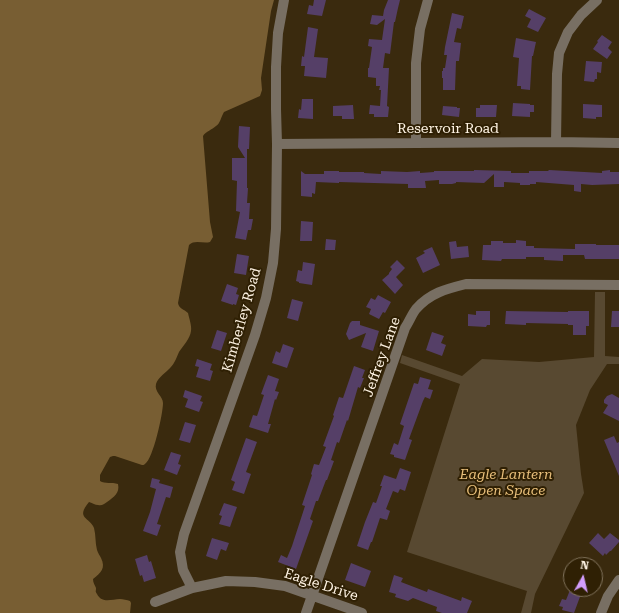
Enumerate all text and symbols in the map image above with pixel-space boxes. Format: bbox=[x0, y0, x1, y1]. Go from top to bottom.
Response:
street label: Reservoir Road bbox=[397, 121, 499, 137]
street label: Kimberley Road bbox=[219, 266, 265, 374]
street label: Jeffrey Lane bbox=[360, 315, 404, 399]
park label: Eagle Lantern Open Space bbox=[459, 467, 553, 500]
north arrow bbox=[563, 557, 603, 597]
text: N bbox=[579, 559, 590, 573]
street label: Eagle Drive bbox=[282, 565, 360, 605]

